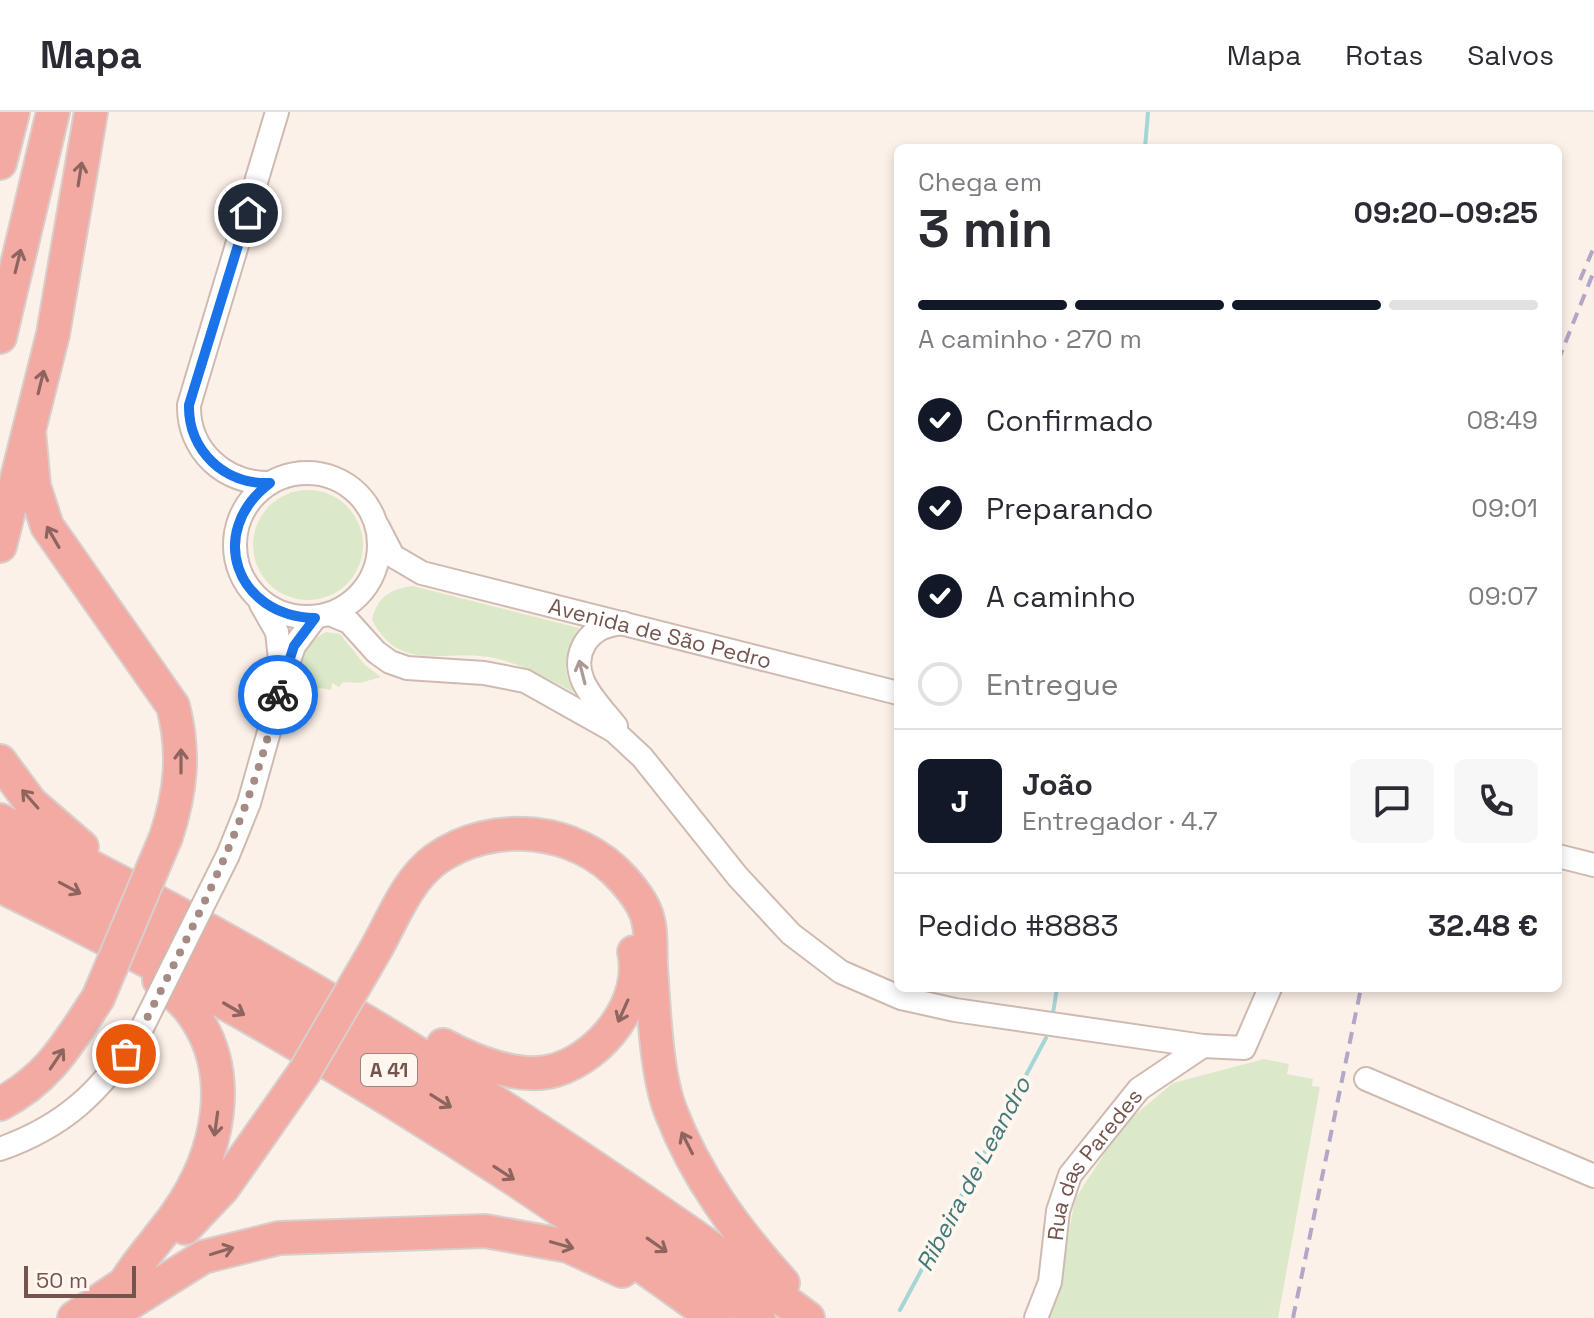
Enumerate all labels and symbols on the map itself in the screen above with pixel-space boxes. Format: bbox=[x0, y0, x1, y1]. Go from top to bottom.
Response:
one-way arrow bbox=[73, 162, 88, 187]
pin bbox=[214, 179, 282, 247]
one-way arrow bbox=[12, 249, 27, 275]
one-way arrow bbox=[35, 370, 50, 396]
one-way arrow bbox=[45, 526, 61, 549]
street label: Avenida de São Pedro bbox=[546, 592, 775, 675]
courier bbox=[238, 655, 318, 735]
one-way arrow bbox=[573, 660, 588, 686]
one-way arrow bbox=[173, 748, 189, 775]
one-way arrow bbox=[21, 790, 39, 810]
one-way arrow bbox=[57, 881, 81, 897]
one-way arrow bbox=[615, 999, 630, 1023]
one-way arrow bbox=[222, 1001, 245, 1017]
pin bbox=[92, 1020, 160, 1088]
one-way arrow bbox=[49, 1048, 65, 1070]
road number: A 41 bbox=[361, 1054, 417, 1086]
water label: Ribeira de Leandro bbox=[909, 1070, 1038, 1276]
street label: Rua das Paredes bbox=[1041, 1082, 1148, 1242]
one-way arrow bbox=[429, 1094, 452, 1110]
one-way arrow bbox=[207, 1111, 222, 1136]
one-way arrow bbox=[678, 1132, 694, 1156]
one-way arrow bbox=[492, 1166, 515, 1182]
one-way arrow bbox=[646, 1237, 668, 1253]
one-way arrow bbox=[549, 1239, 575, 1254]
one-way arrow bbox=[209, 1243, 234, 1258]
scale bar bbox=[24, 1262, 136, 1298]

